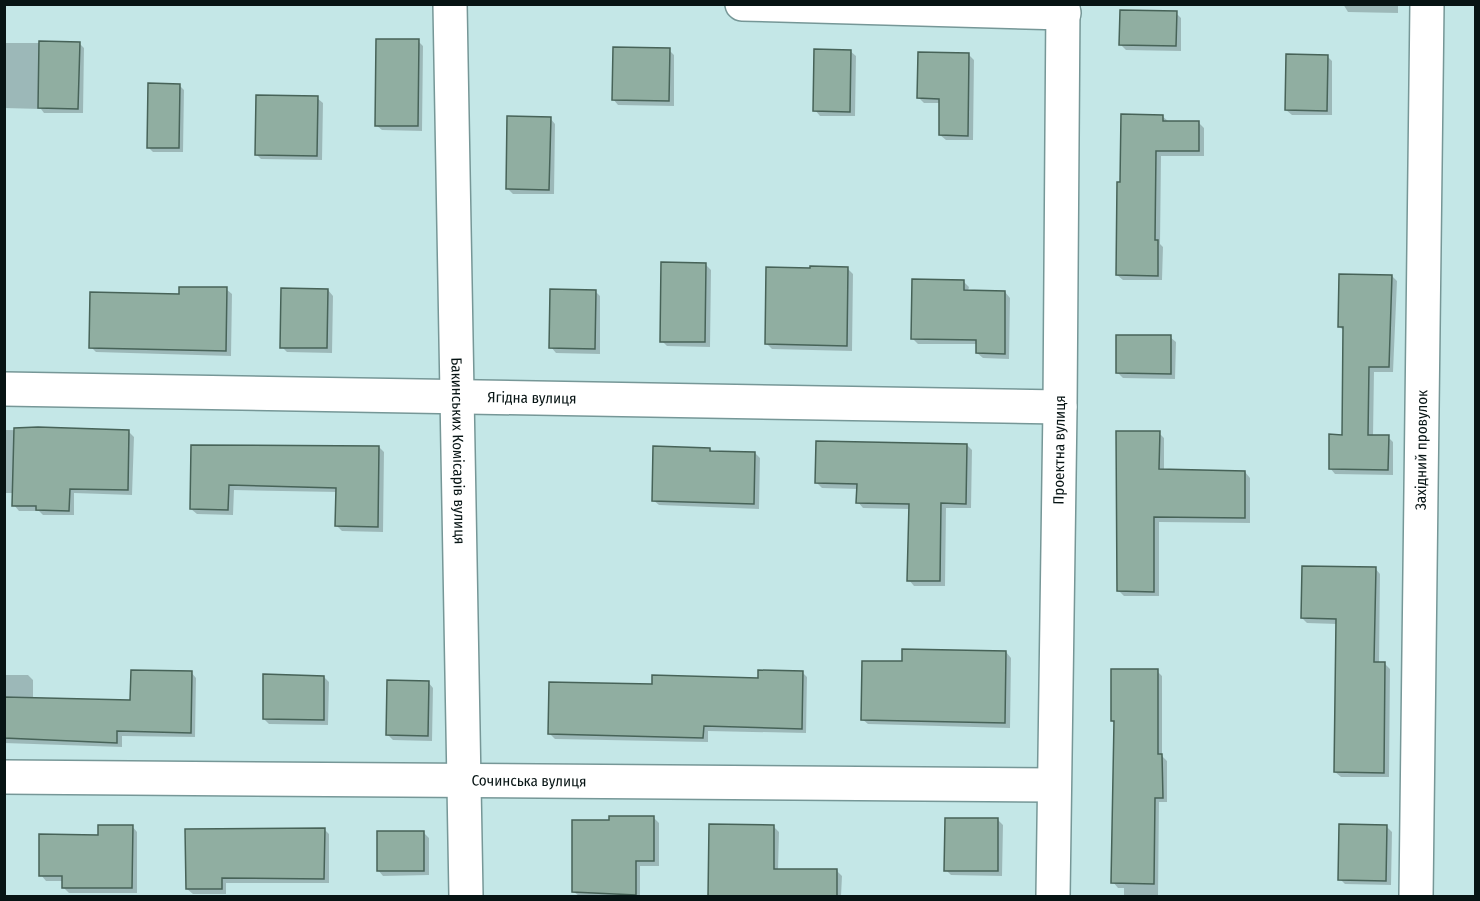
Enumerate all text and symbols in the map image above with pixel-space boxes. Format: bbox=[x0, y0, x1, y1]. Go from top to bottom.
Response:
street label: Бакинських Комісарів вулиця bbox=[447, 357, 469, 545]
street label: Ягідна вулиця bbox=[487, 388, 577, 408]
street label: Західний провулок bbox=[1412, 390, 1431, 510]
street label: Проектна вулиця bbox=[1050, 395, 1069, 505]
street label: Сочинська вулиця bbox=[472, 772, 586, 790]

